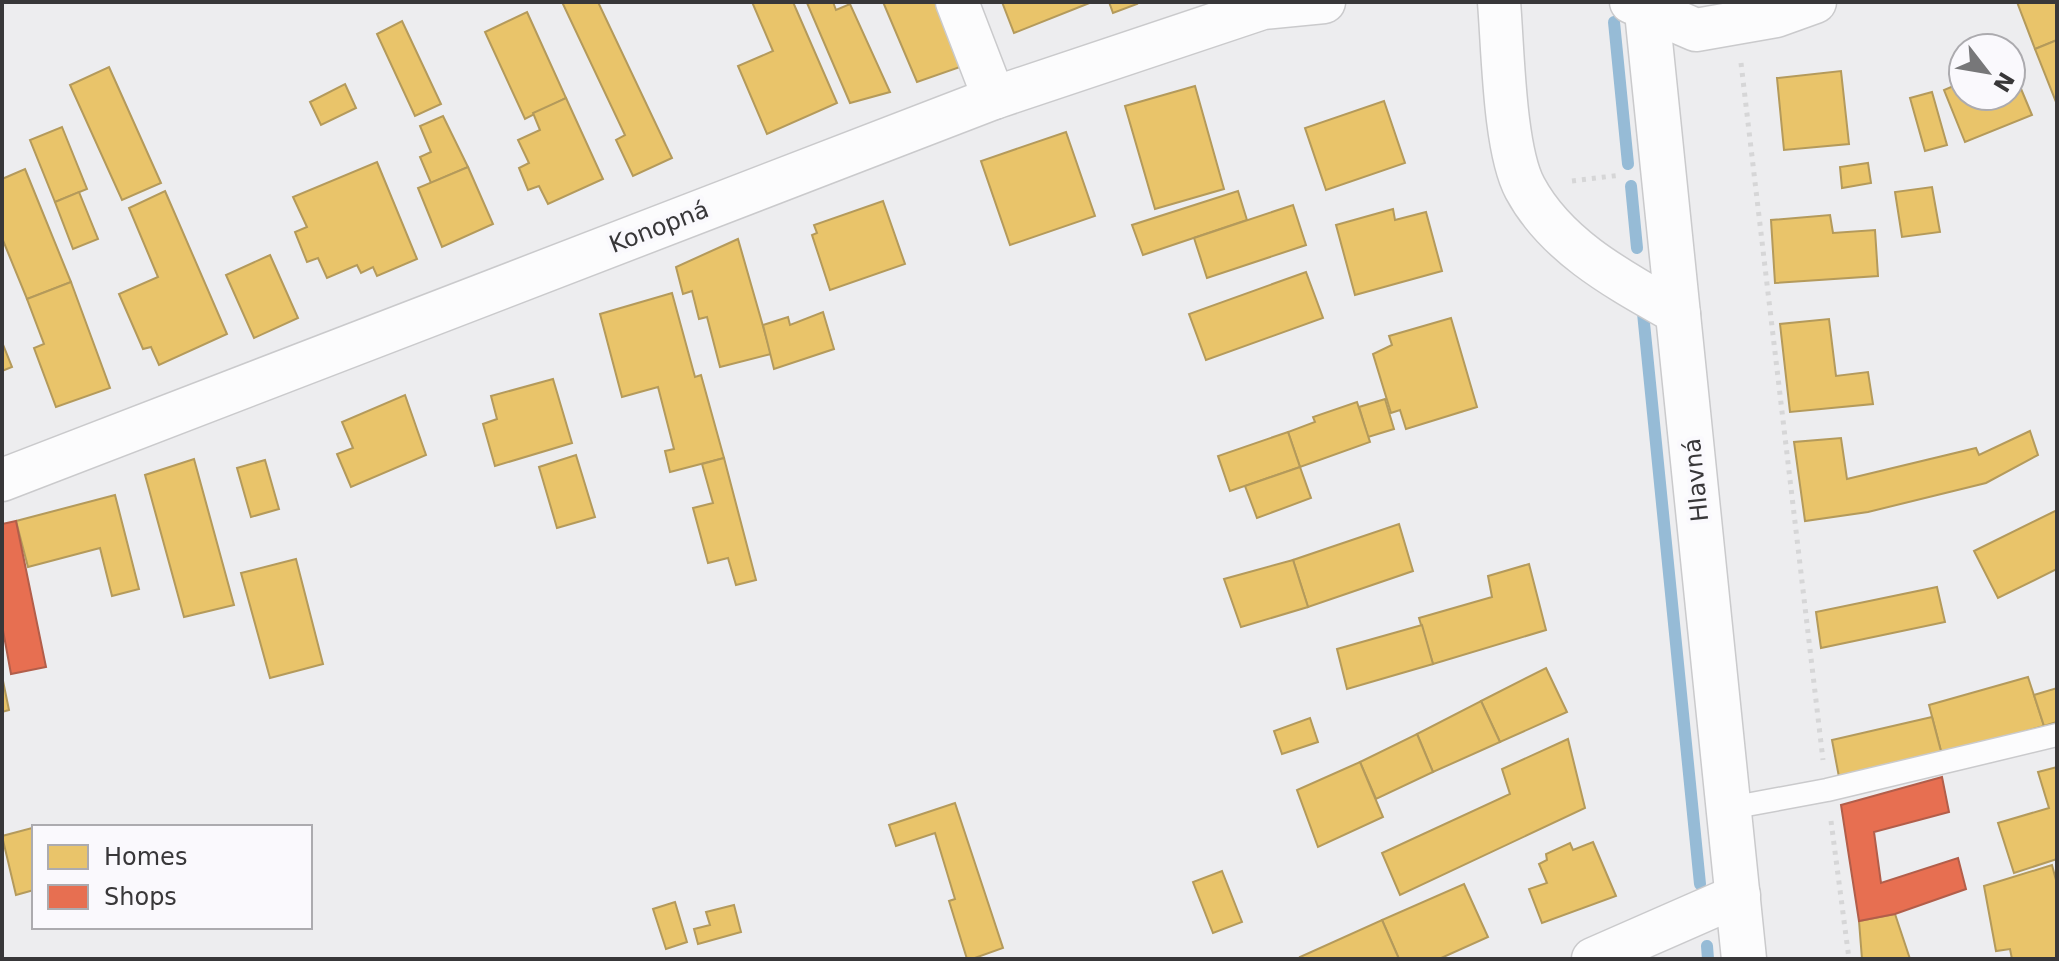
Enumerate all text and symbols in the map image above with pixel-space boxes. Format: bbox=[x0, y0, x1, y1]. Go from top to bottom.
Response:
north arrow bbox=[1947, 32, 2027, 112]
text: N bbox=[1988, 68, 2019, 96]
street label: Konopná bbox=[605, 195, 713, 259]
street label: Hlavná bbox=[1678, 437, 1714, 523]
legend bbox=[32, 825, 312, 929]
text: Homes bbox=[104, 843, 187, 871]
text: Shops bbox=[104, 883, 177, 911]

